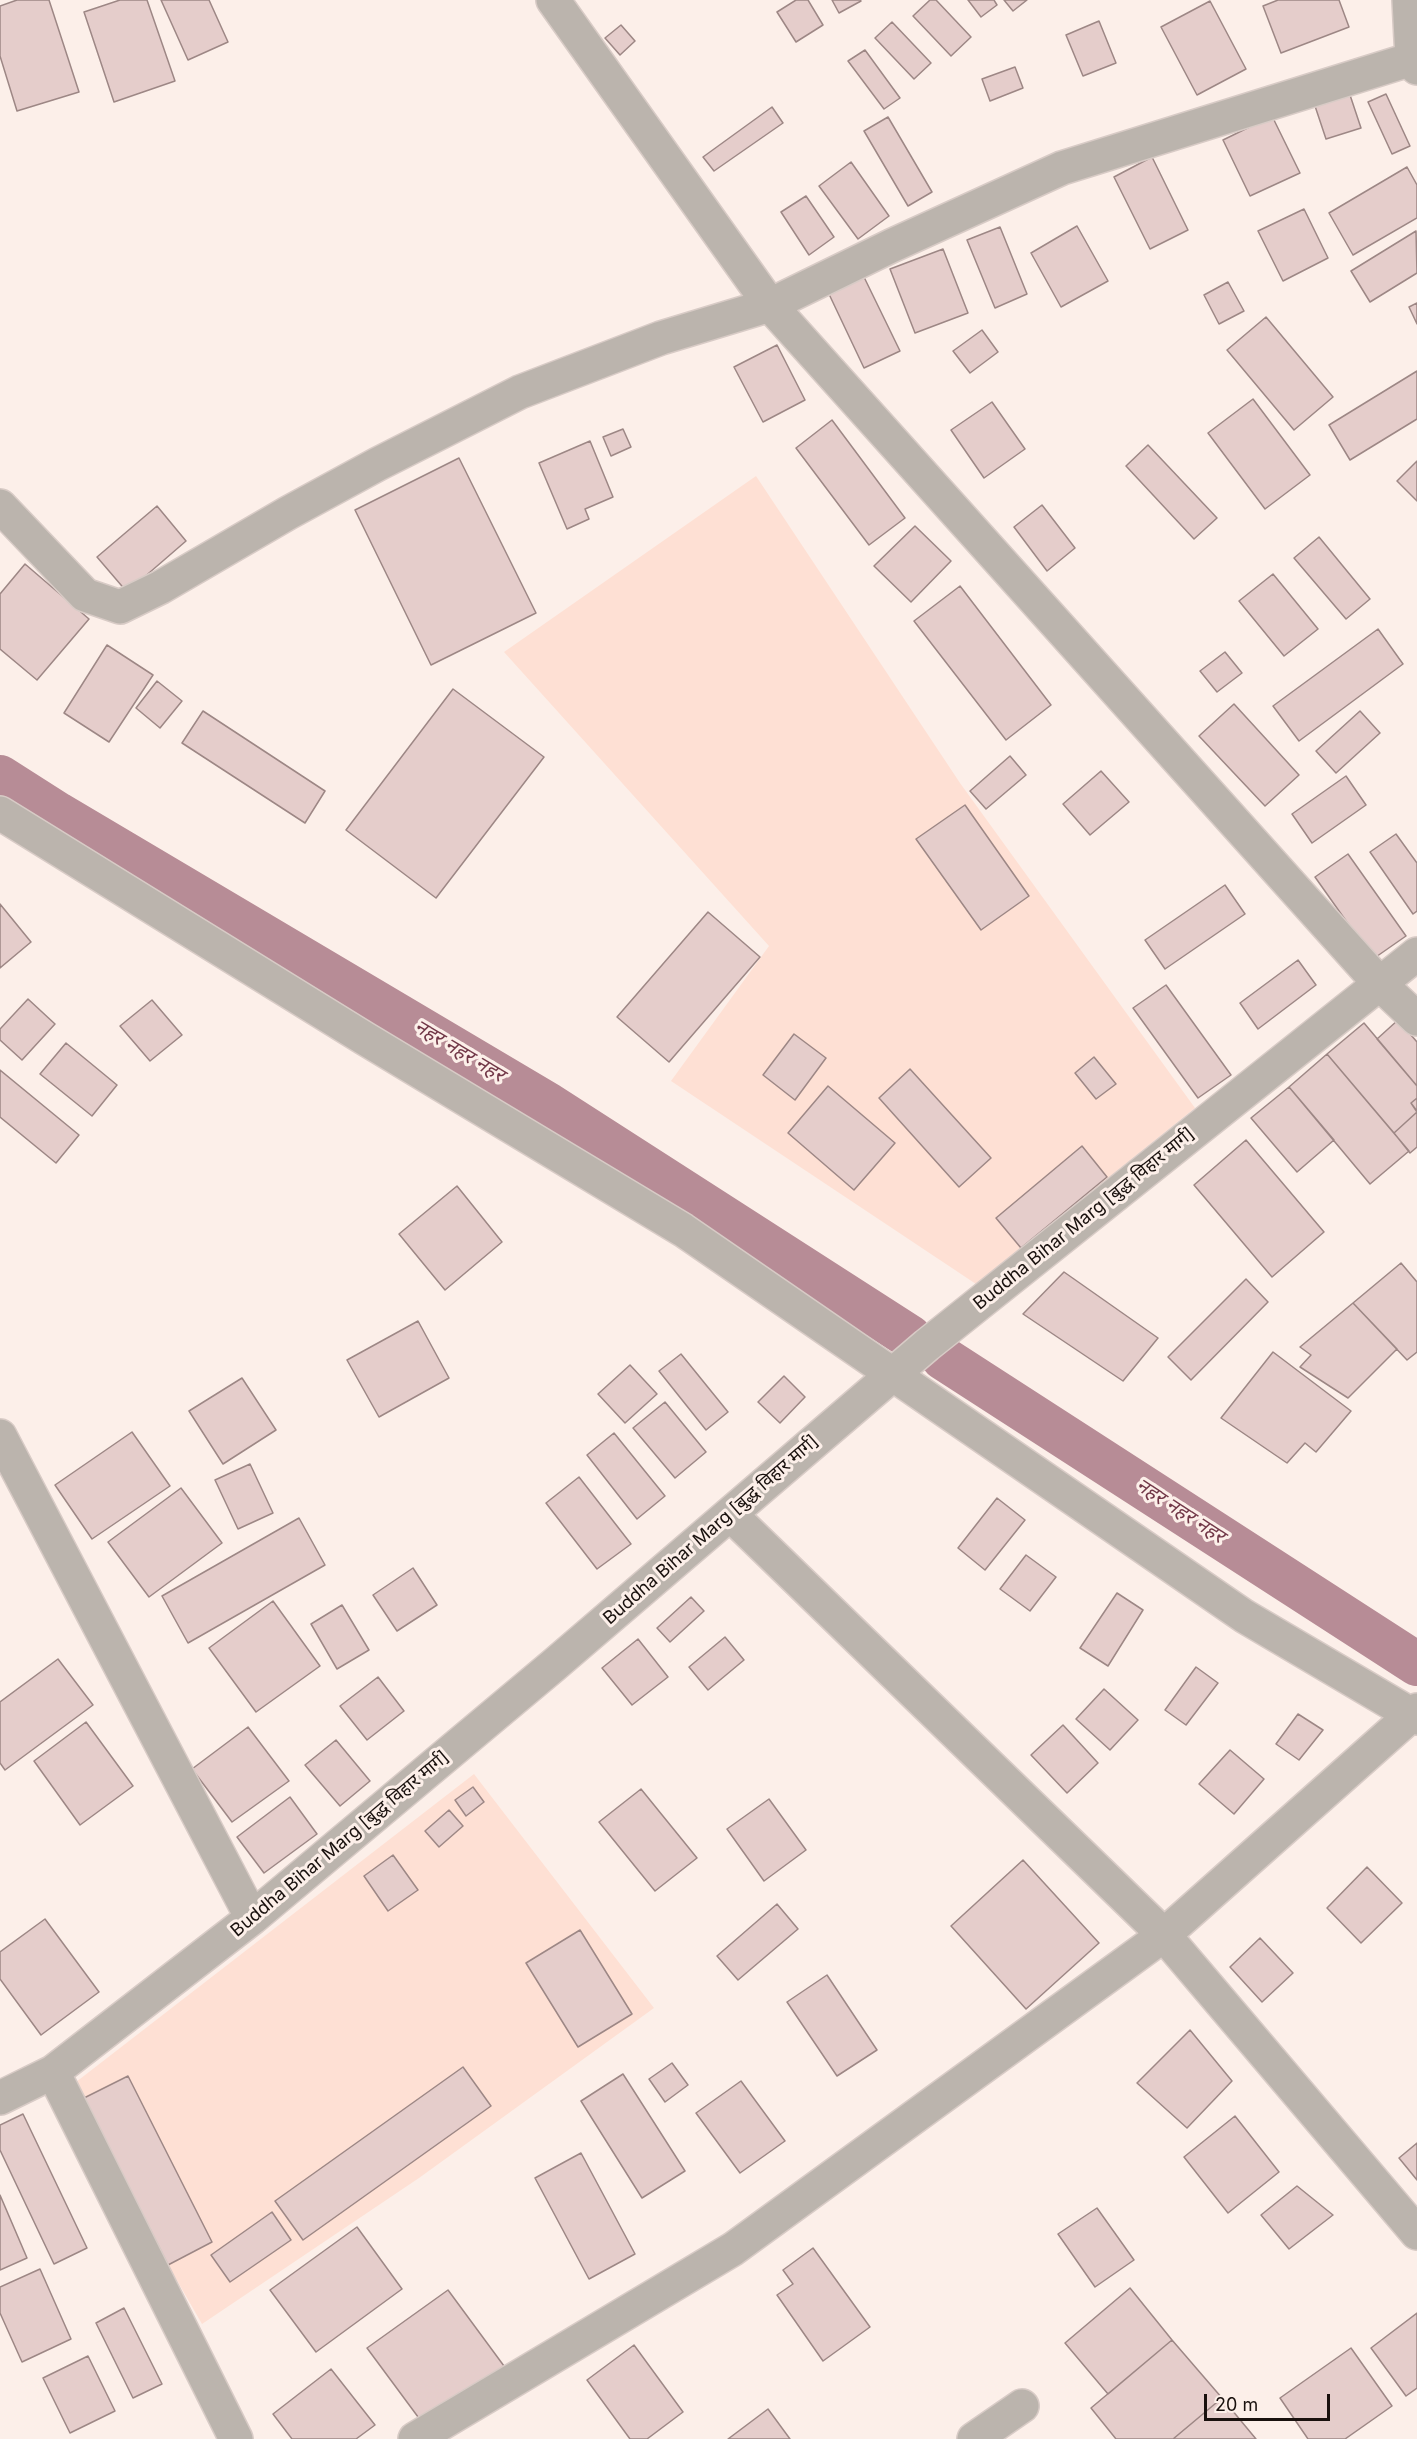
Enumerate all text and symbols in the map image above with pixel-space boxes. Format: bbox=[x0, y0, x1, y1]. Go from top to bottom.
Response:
water label: नहर नहर नहर bbox=[410, 1015, 508, 1087]
street label: Buddha Bihar Marg [बुद्ध विहार मार्ग] bbox=[969, 1123, 1199, 1315]
street label: Buddha Bihar Marg [बुद्ध विहार मार्ग] bbox=[599, 1431, 823, 1629]
water label: नहर नहर नहर bbox=[1131, 1473, 1229, 1549]
street label: Buddha Bihar Marg [बुद्ध विहार मार्ग] bbox=[227, 1746, 453, 1942]
scale bar bbox=[1207, 2382, 1333, 2420]
text: 20 m bbox=[1215, 2394, 1258, 2415]

